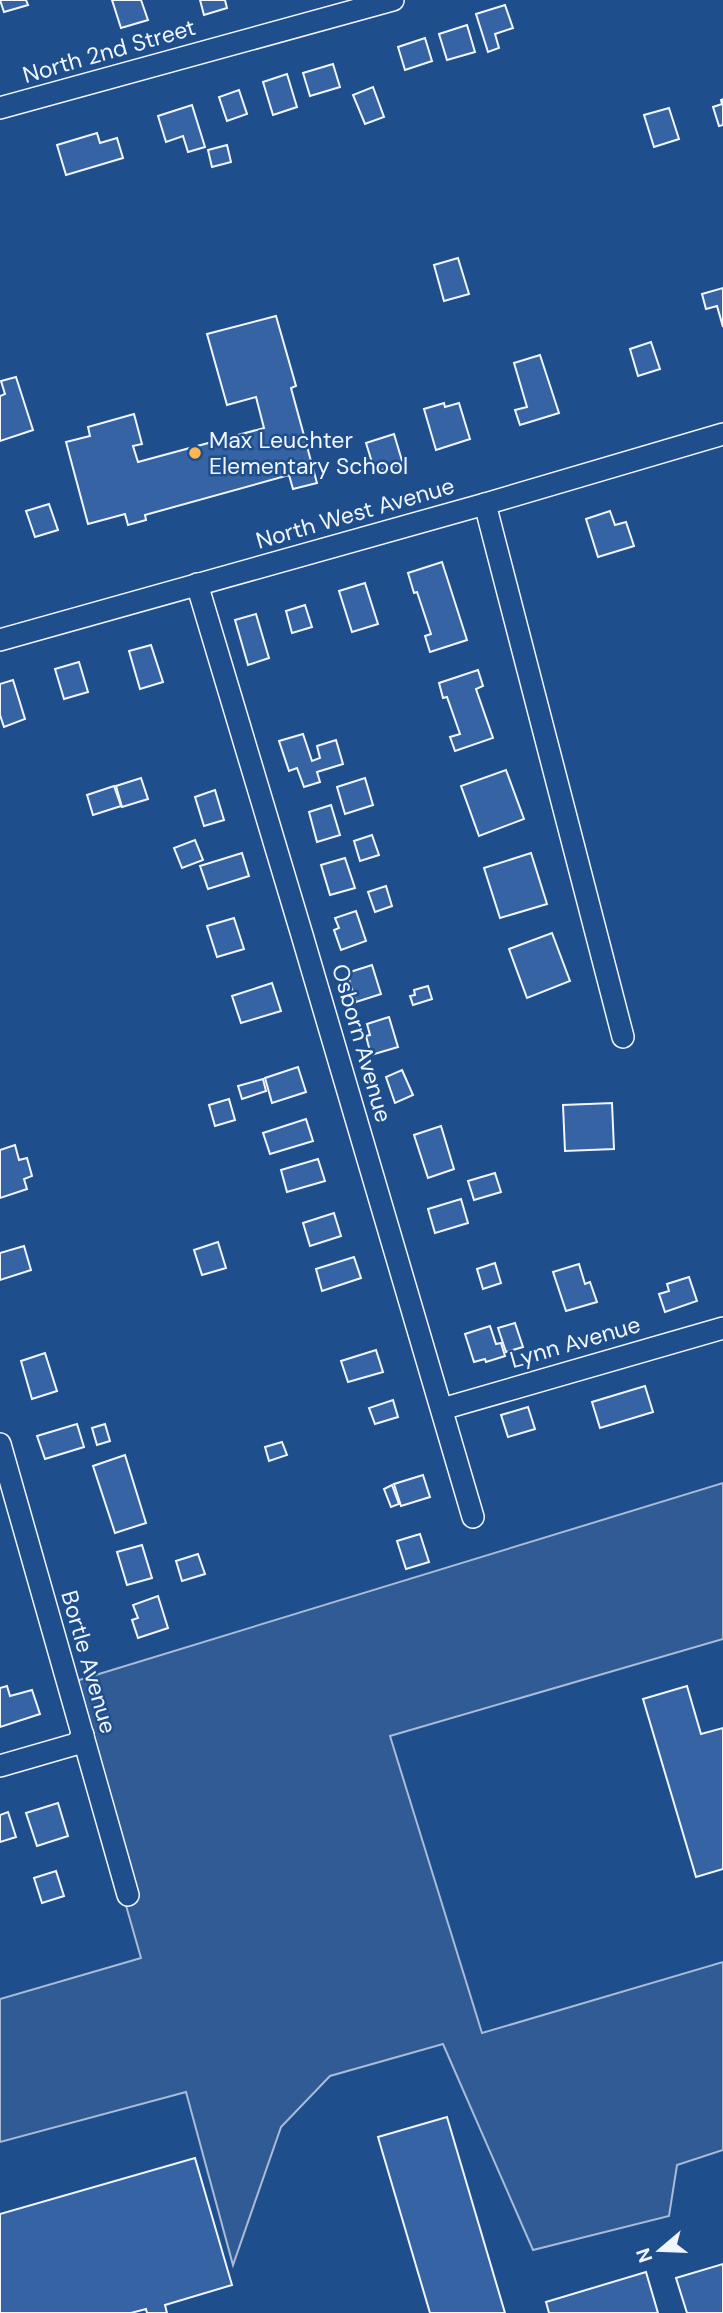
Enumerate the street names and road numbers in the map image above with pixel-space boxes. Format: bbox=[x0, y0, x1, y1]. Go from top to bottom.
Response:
street label: North 2nd Street bbox=[19, 12, 199, 90]
street label: North West Avenue bbox=[252, 470, 458, 556]
street label: Osborn Avenue bbox=[325, 960, 399, 1126]
street label: Lynn Avenue bbox=[506, 1309, 644, 1375]
street label: Bortle Avenue bbox=[54, 1587, 124, 1737]

